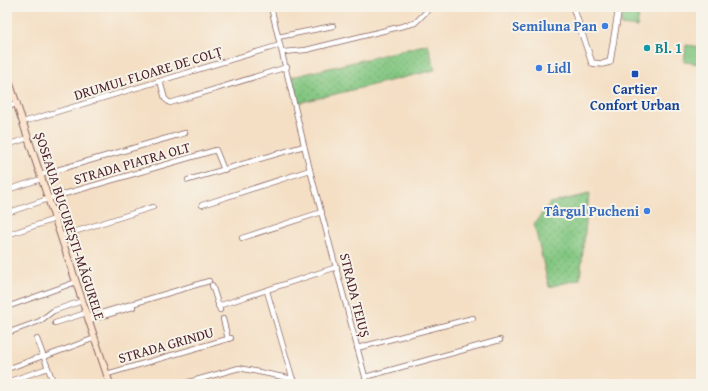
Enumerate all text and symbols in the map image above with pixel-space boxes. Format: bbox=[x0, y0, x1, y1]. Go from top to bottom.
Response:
place label: Semiluna Pan bbox=[512, 16, 598, 36]
marker: Semiluna Pan bbox=[600, 21, 610, 31]
place label: Bl. 1 bbox=[655, 38, 682, 58]
street label: DRUMUL FLOARE DE COLȚ bbox=[71, 41, 225, 105]
marker: Bl. 1 bbox=[642, 43, 652, 53]
place label: Lidl bbox=[547, 58, 572, 78]
marker: Lidl bbox=[534, 63, 544, 73]
marker: Cartier Confort Urban bbox=[630, 69, 640, 79]
place label: Cartier Confort Urban bbox=[590, 79, 681, 115]
street label: ȘOSEAUA BUCUREȘTI-MĂGURELE bbox=[30, 129, 110, 323]
street label: STRADA PIATRA OLT bbox=[71, 137, 193, 189]
place label: Târgul Pucheni bbox=[544, 201, 640, 221]
marker: Târgul Pucheni bbox=[642, 206, 652, 216]
street label: STRADA TEIUȘ bbox=[335, 251, 375, 339]
street label: STRADA GRINDU bbox=[116, 322, 216, 368]

